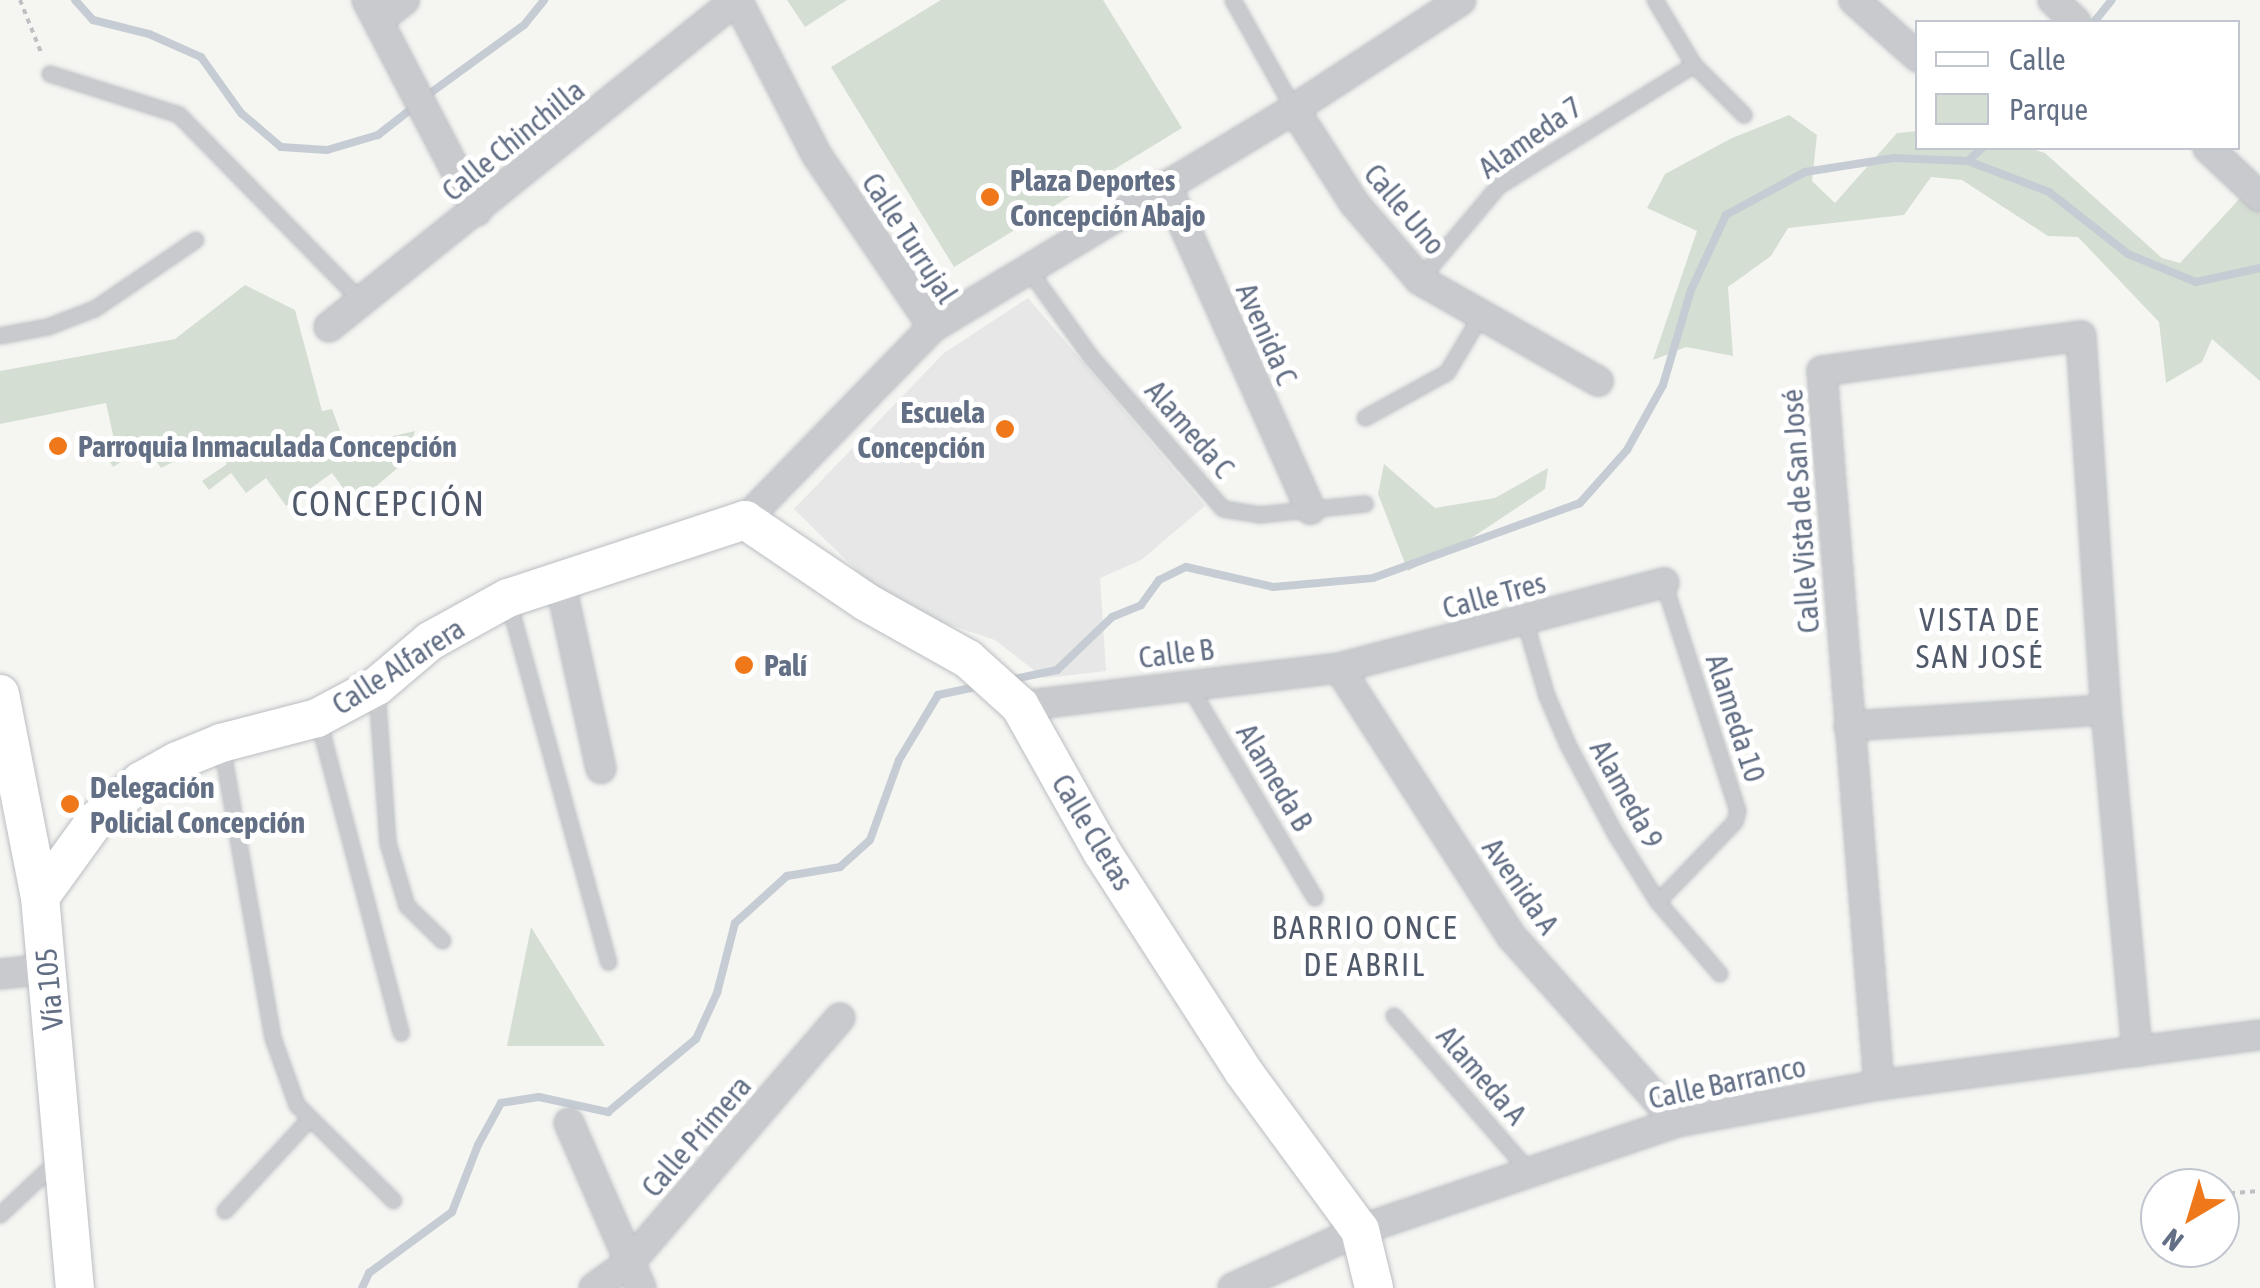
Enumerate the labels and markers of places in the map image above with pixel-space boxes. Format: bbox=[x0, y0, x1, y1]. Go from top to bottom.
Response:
place label: Plaza Deportes Concepción Abajo bbox=[1010, 162, 1206, 232]
marker: Plaza Deportes Concepción Abajo bbox=[979, 186, 1001, 208]
place label: Escuela Concepción bbox=[857, 394, 985, 464]
marker: Escuela Concepción bbox=[994, 418, 1016, 440]
place label: Parroquia Inmaculada Concepción bbox=[78, 428, 457, 464]
marker: Parroquia Inmaculada Concepción bbox=[47, 435, 69, 457]
place label: Palí bbox=[764, 647, 807, 683]
marker: Palí bbox=[733, 654, 755, 676]
place label: Delegación Policial Concepción bbox=[90, 769, 305, 840]
marker: Delegación Policial Concepción bbox=[59, 793, 81, 815]

